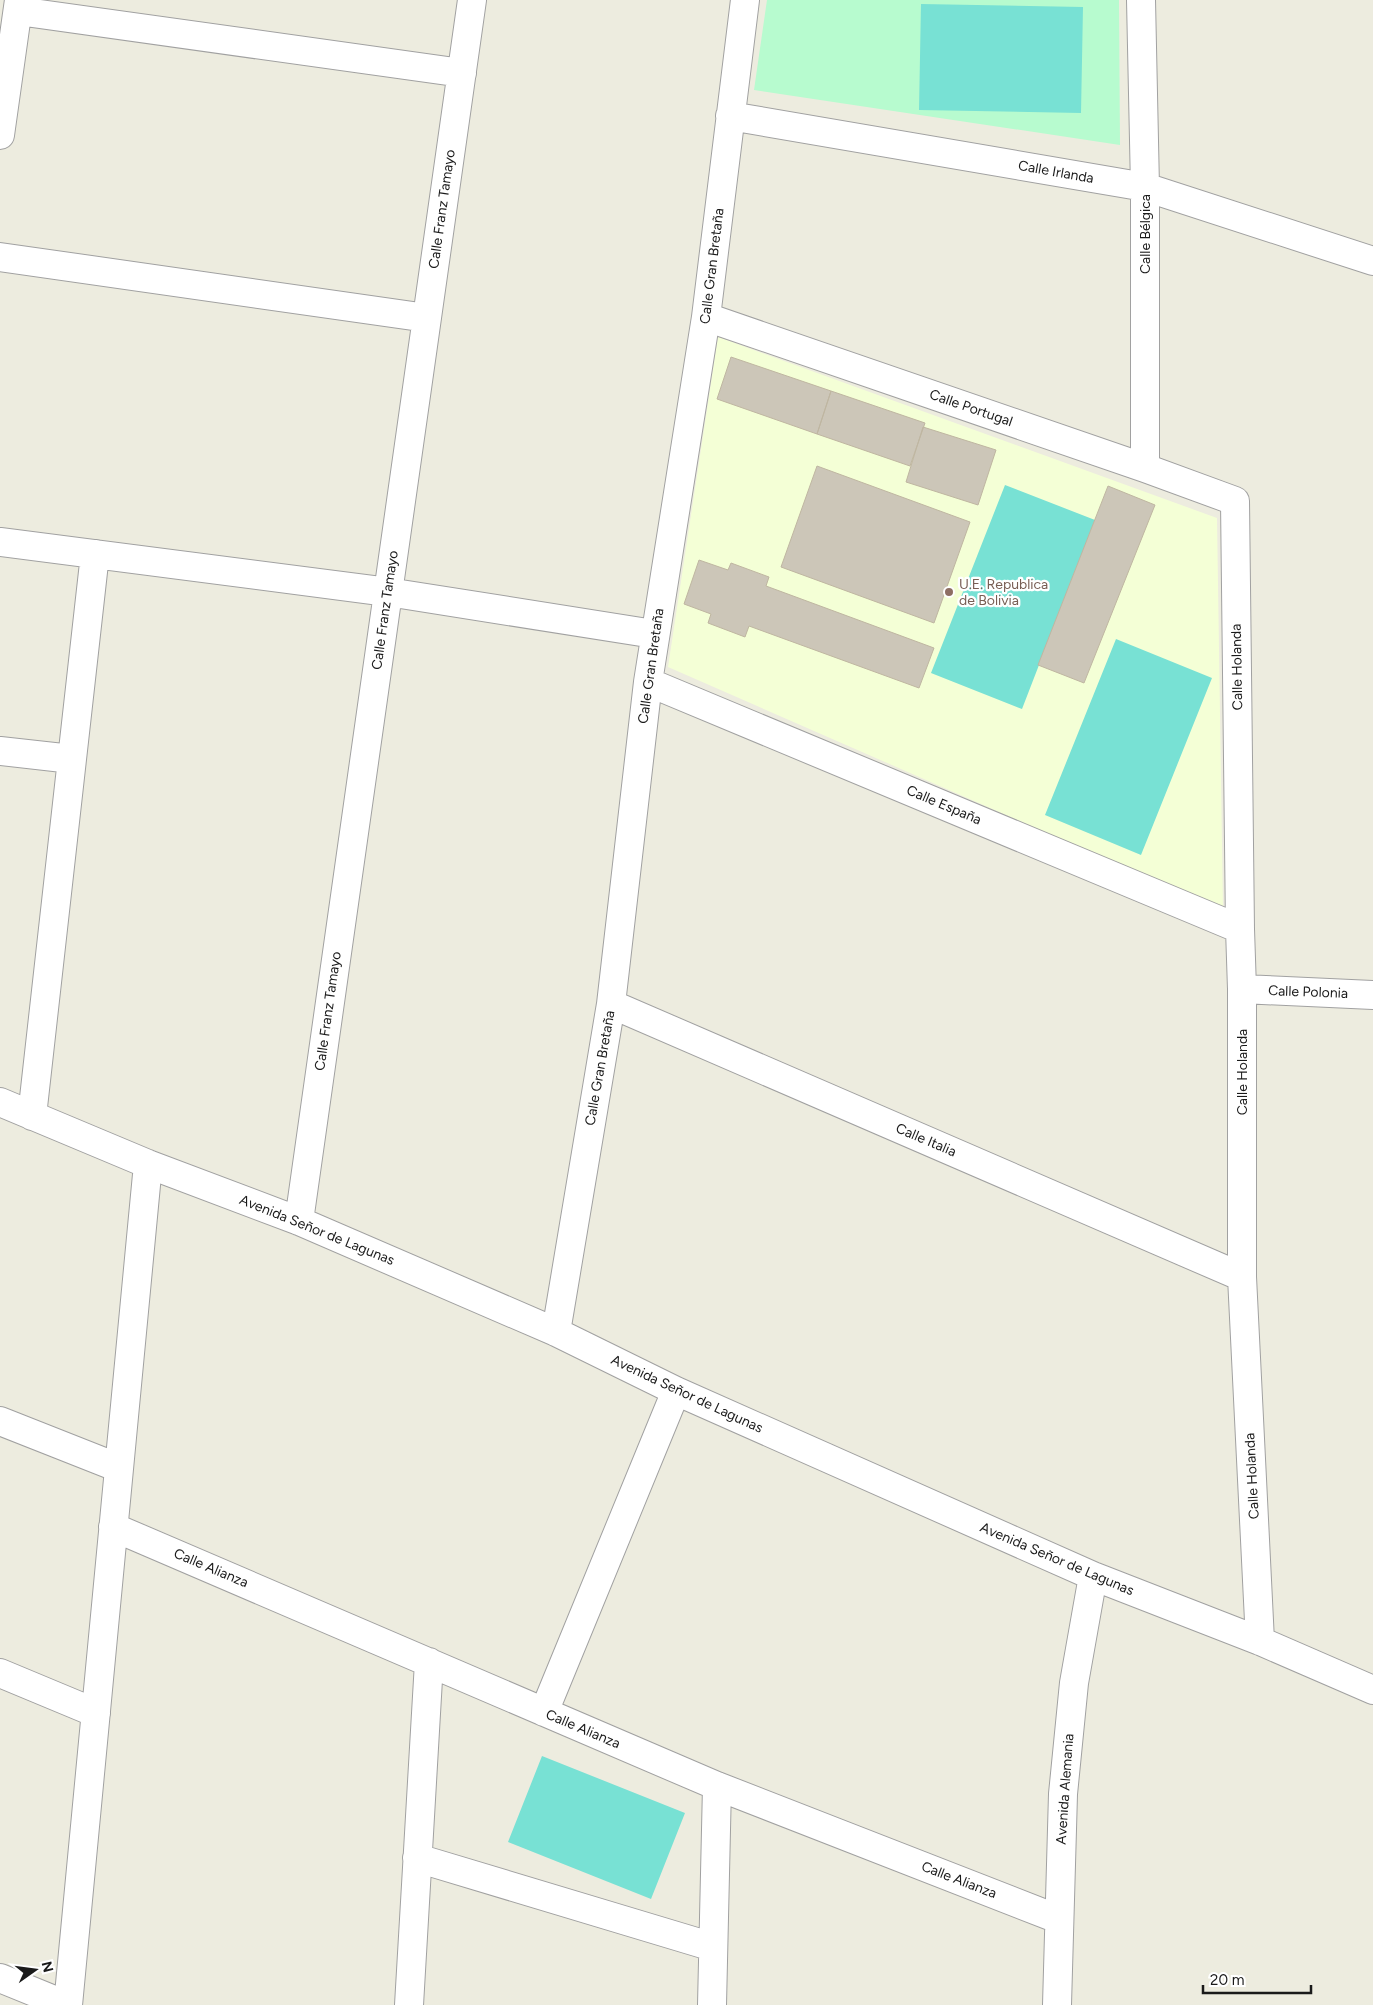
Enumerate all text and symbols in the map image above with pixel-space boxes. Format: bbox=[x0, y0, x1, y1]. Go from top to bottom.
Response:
street label: Calle Franz Tamayo bbox=[425, 148, 459, 270]
street label: Calle Irlanda bbox=[1017, 157, 1095, 187]
street label: Calle Bélgica bbox=[1137, 194, 1154, 274]
street label: Calle Gran Bretaña bbox=[696, 207, 728, 325]
street label: Calle Portugal bbox=[927, 386, 1015, 430]
street label: Calle Franz Tamayo bbox=[368, 549, 402, 671]
place label: U.E. Republica de Bolivia bbox=[959, 576, 1048, 609]
marker: U.E. Republica de Bolivia bbox=[943, 586, 955, 598]
street label: Calle Gran Bretaña bbox=[634, 607, 668, 725]
street label: Calle Holanda bbox=[1228, 624, 1246, 710]
street label: Calle España bbox=[904, 782, 984, 828]
street label: Calle Franz Tamayo bbox=[311, 950, 345, 1072]
street label: Calle Polonia bbox=[1268, 982, 1348, 1002]
street label: Calle Gran Bretaña bbox=[582, 1009, 618, 1127]
street label: Calle Holanda bbox=[1234, 1029, 1251, 1115]
street label: Calle Italia bbox=[893, 1120, 959, 1160]
street label: Avenida Señor de Lagunas bbox=[237, 1191, 397, 1269]
street label: Avenida Señor de Lagunas bbox=[608, 1351, 766, 1437]
street label: Calle Holanda bbox=[1241, 1432, 1263, 1520]
street label: Avenida Señor de Lagunas bbox=[977, 1519, 1137, 1599]
street label: Calle Alianza bbox=[171, 1545, 251, 1591]
street label: Calle Alianza bbox=[543, 1706, 623, 1752]
street label: Avenida Alemania bbox=[1053, 1733, 1077, 1845]
street label: Calle Alianza bbox=[919, 1858, 999, 1902]
north arrow bbox=[10, 1945, 60, 1995]
text: N bbox=[38, 1960, 57, 1974]
scale bar bbox=[1203, 1962, 1310, 1994]
text: 20 m bbox=[1210, 1971, 1244, 1989]

